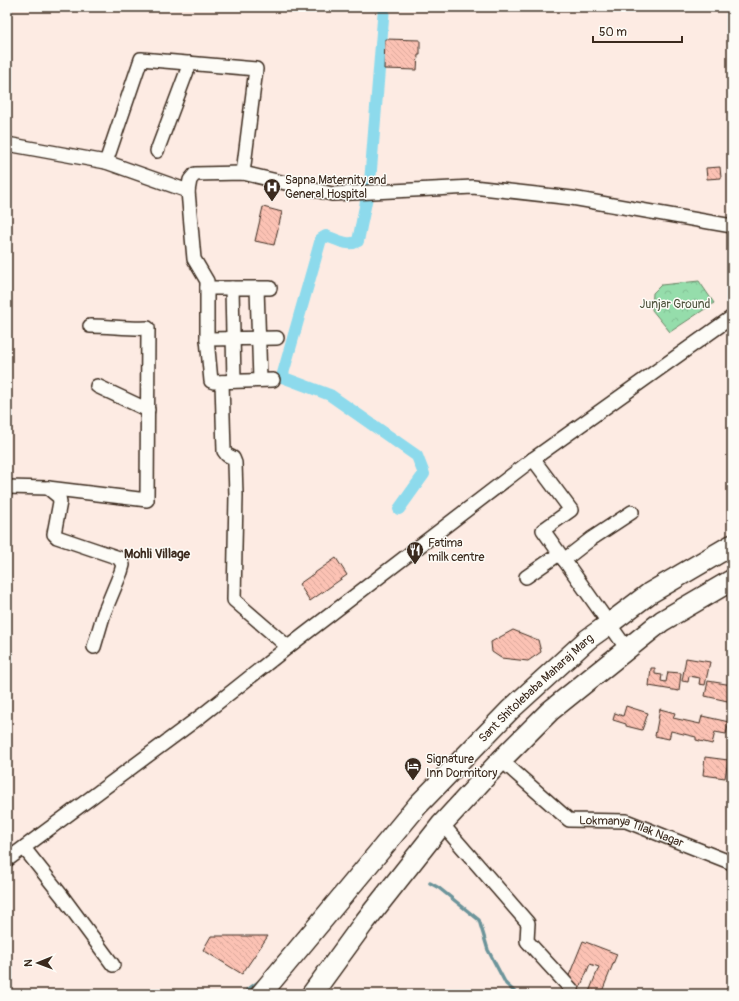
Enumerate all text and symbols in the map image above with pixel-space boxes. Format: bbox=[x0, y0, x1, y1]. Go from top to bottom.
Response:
scale bar bbox=[593, 18, 682, 44]
text: 50 m bbox=[599, 25, 627, 40]
place label: Sapna Maternity and General Hospital bbox=[285, 173, 387, 202]
hospital icon: Sapna Maternity and General Hospital bbox=[262, 177, 282, 202]
park label: Junjar Ground bbox=[640, 297, 711, 312]
place label: Fatima milk centre bbox=[428, 536, 485, 565]
restaurant icon: Fatima milk centre bbox=[405, 540, 425, 565]
district label: Mohli Village bbox=[124, 546, 191, 562]
street label: Sant Shitolebaba Maharaj Marg bbox=[476, 631, 596, 746]
place label: Signature Inn Dormitory bbox=[426, 752, 497, 781]
hotel icon: Signature Inn Dormitory bbox=[403, 756, 423, 781]
street label: Lokmanya Tilak Nagar bbox=[579, 813, 686, 851]
north arrow bbox=[18, 943, 58, 983]
text: N bbox=[22, 959, 35, 967]

